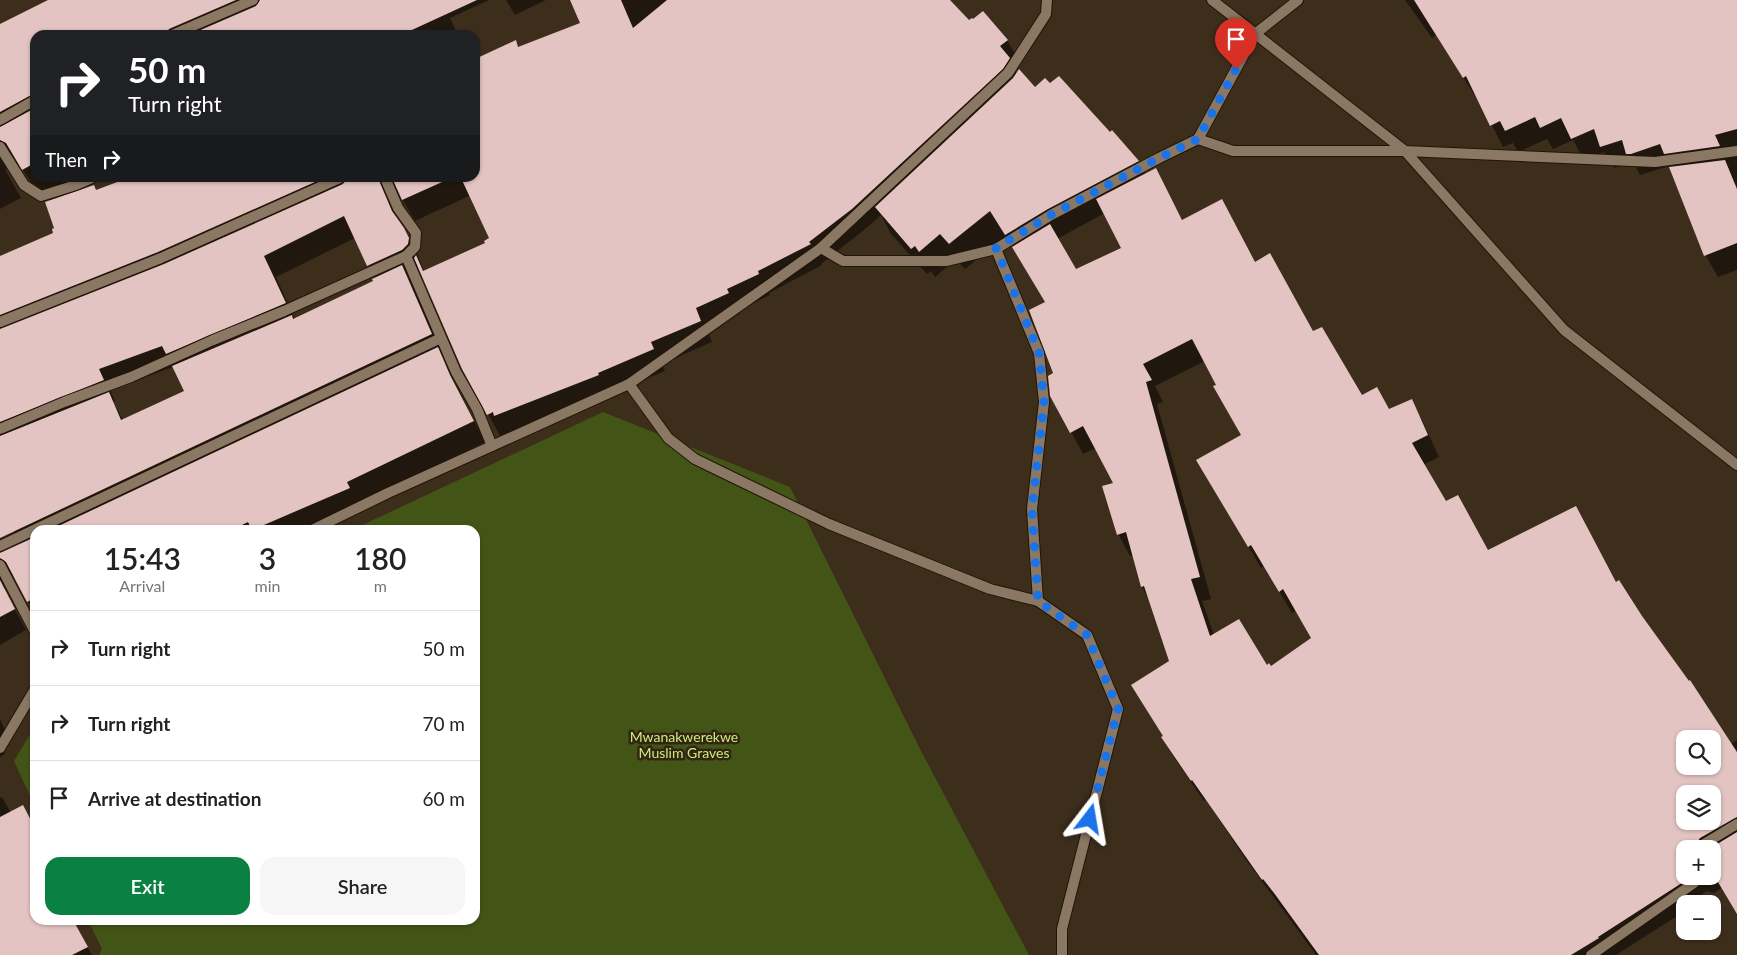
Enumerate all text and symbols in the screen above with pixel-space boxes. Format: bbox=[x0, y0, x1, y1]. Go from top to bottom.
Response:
pin bbox=[1215, 18, 1257, 69]
icon: arrive bbox=[1222, 25, 1250, 53]
text: 50 m bbox=[128, 48, 206, 90]
icon: right bbox=[45, 50, 110, 115]
text: Turn right bbox=[128, 90, 222, 117]
icon: right bbox=[97, 145, 125, 173]
text: Then bbox=[45, 148, 87, 171]
text: 15:43 bbox=[104, 540, 181, 576]
text: 3 bbox=[259, 540, 276, 576]
text: 180 bbox=[354, 540, 406, 576]
text: Arrival bbox=[119, 576, 165, 595]
text: min bbox=[255, 576, 280, 595]
text: m bbox=[374, 576, 387, 595]
icon: right bbox=[45, 634, 73, 662]
text: Turn right bbox=[88, 637, 170, 660]
text: 50 m bbox=[422, 637, 465, 660]
icon: right bbox=[45, 709, 73, 737]
text: Turn right bbox=[88, 712, 170, 735]
text: 70 m bbox=[422, 712, 465, 735]
park label: Mwanakwerekwe Muslim Graves bbox=[630, 728, 738, 761]
map controls bbox=[1676, 730, 1721, 940]
button: search bbox=[1676, 730, 1721, 775]
icon: arrive bbox=[45, 784, 73, 812]
button: layers bbox=[1676, 785, 1721, 830]
text: Arrive at destination bbox=[88, 787, 261, 810]
text: 60 m bbox=[422, 787, 465, 810]
position arrow bbox=[1063, 792, 1115, 844]
button: + bbox=[1676, 840, 1721, 885]
button: Exit bbox=[45, 857, 250, 915]
button: Share bbox=[260, 857, 465, 915]
button: − bbox=[1676, 895, 1721, 940]

